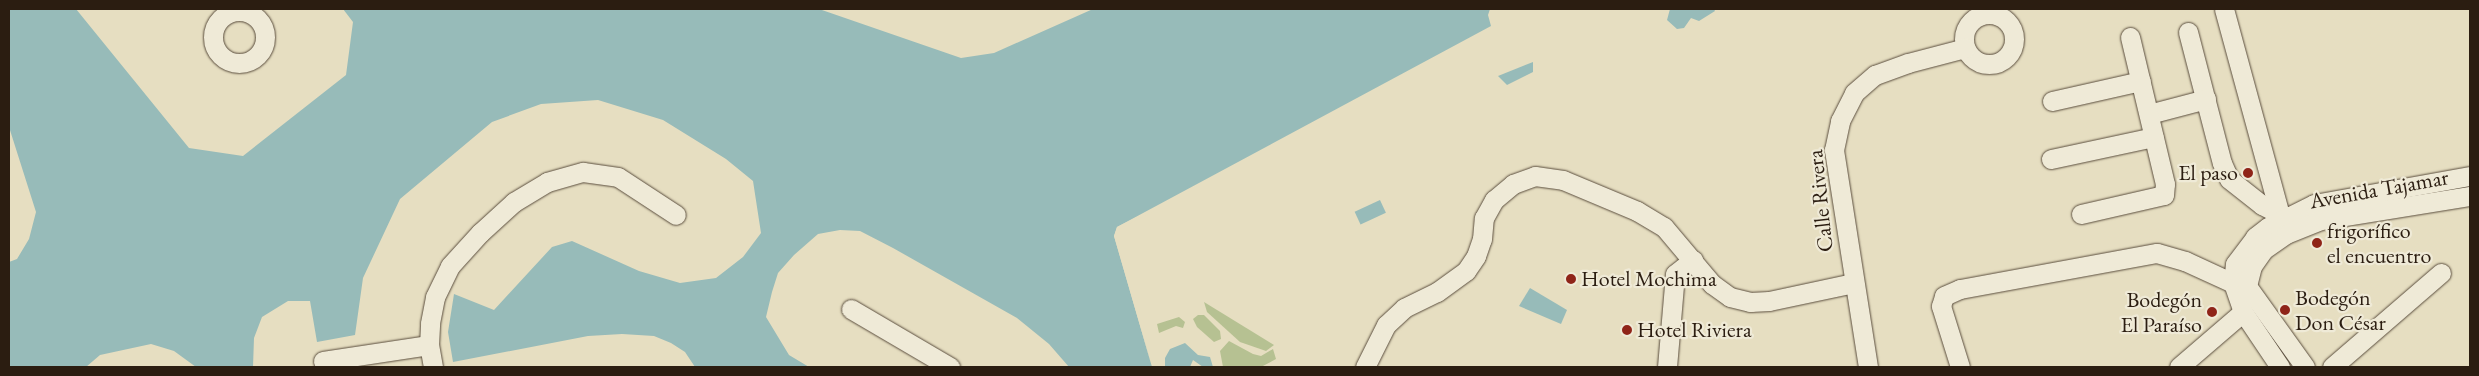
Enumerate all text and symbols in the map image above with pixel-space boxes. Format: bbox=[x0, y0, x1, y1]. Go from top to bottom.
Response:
street label: Calle Rivera bbox=[1801, 148, 1839, 254]
place label: El paso bbox=[2178, 160, 2238, 186]
street label: Avenida Tajamar bbox=[2307, 164, 2451, 214]
marker: El paso bbox=[2242, 167, 2254, 179]
place label: frigorífico el encuentro bbox=[2327, 217, 2431, 268]
marker: frigorífico el encuentro bbox=[2311, 237, 2323, 249]
place label: Hotel Mochima bbox=[1581, 266, 1717, 292]
marker: Hotel Mochima bbox=[1565, 273, 1577, 285]
place label: Bodegón Don César bbox=[2295, 284, 2386, 336]
place label: Bodegón El Paraíso bbox=[2121, 286, 2202, 338]
marker: Bodegón Don César bbox=[2279, 304, 2291, 316]
marker: Bodegón El Paraíso bbox=[2206, 306, 2218, 318]
place label: Hotel Riviera bbox=[1637, 317, 1752, 343]
marker: Hotel Riviera bbox=[1621, 324, 1633, 336]

